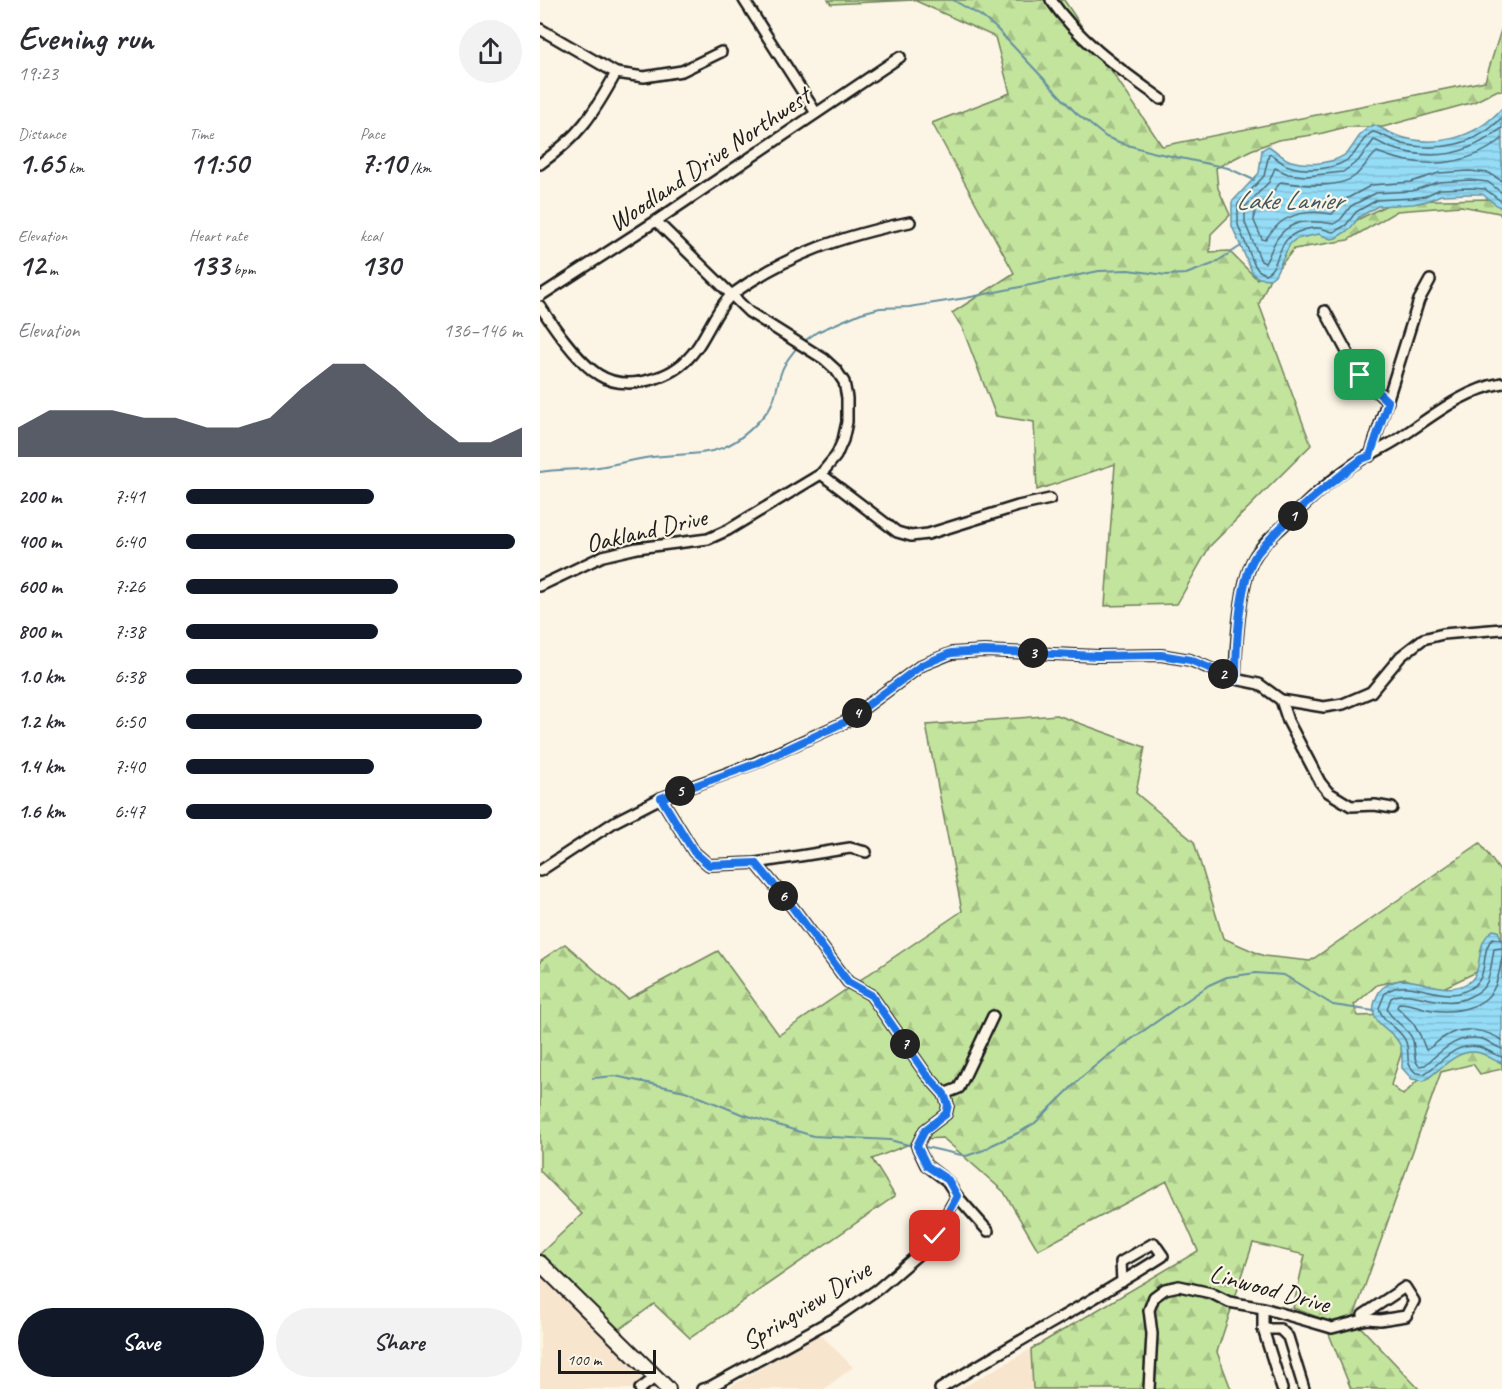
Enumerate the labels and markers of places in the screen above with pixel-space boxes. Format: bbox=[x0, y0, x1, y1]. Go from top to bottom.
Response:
pin bbox=[1334, 349, 1385, 400]
pin: 1 bbox=[1278, 501, 1308, 531]
pin: 3 bbox=[1018, 638, 1048, 668]
pin: 2 bbox=[1208, 659, 1238, 689]
pin: 4 bbox=[842, 698, 872, 728]
pin: 5 bbox=[665, 776, 695, 806]
pin: 6 bbox=[768, 881, 798, 911]
pin: 7 bbox=[890, 1029, 920, 1059]
pin bbox=[909, 1210, 960, 1261]

